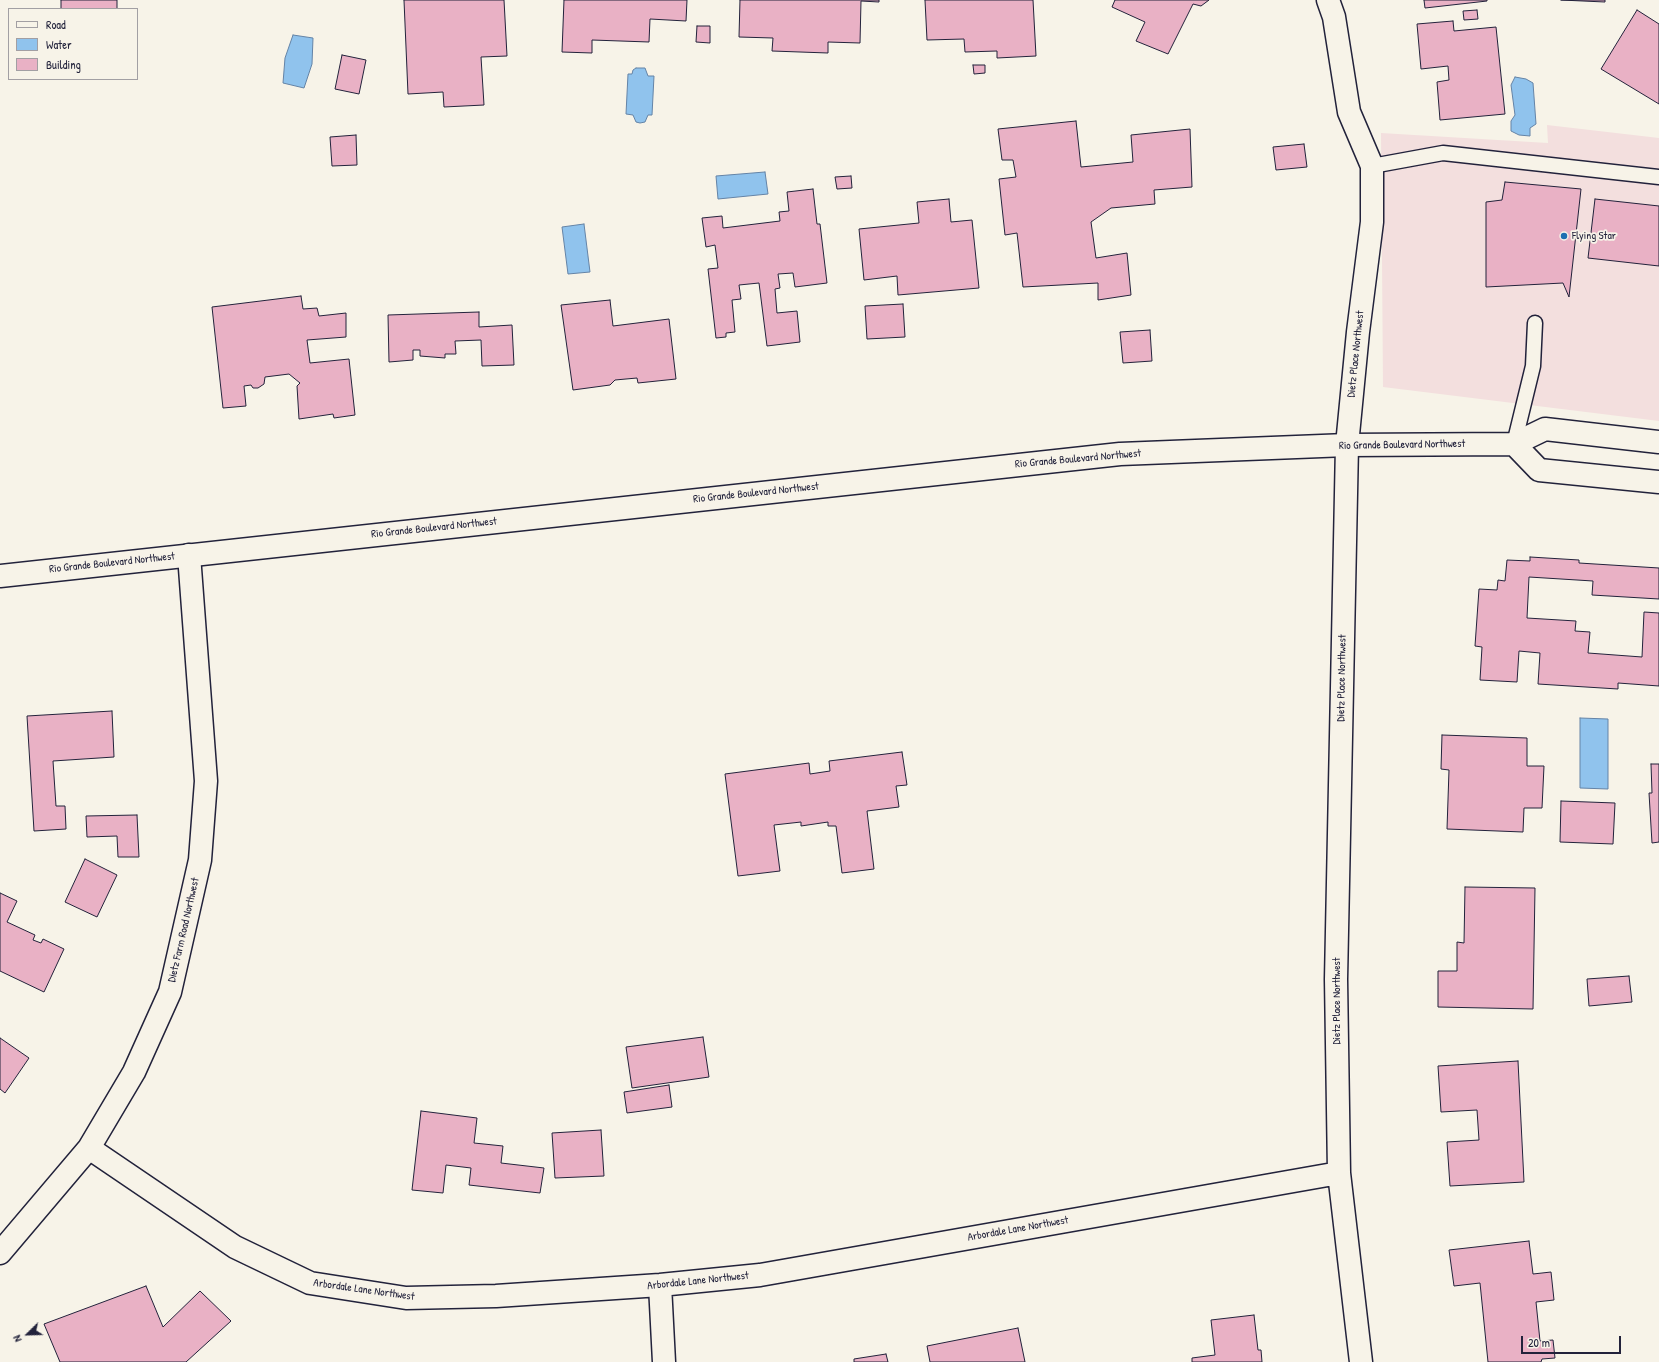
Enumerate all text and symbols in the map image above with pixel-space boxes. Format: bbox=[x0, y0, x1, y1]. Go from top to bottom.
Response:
legend bbox=[8, 8, 138, 80]
text: Road bbox=[46, 16, 66, 33]
text: Water bbox=[46, 36, 72, 53]
text: Building bbox=[46, 56, 81, 73]
place label: Flying Star bbox=[1572, 229, 1616, 243]
marker: Flying Star bbox=[1559, 231, 1569, 241]
street label: Dietz Place Northwest bbox=[1345, 310, 1367, 398]
street label: Rio Grande Boulevard Northwest bbox=[1339, 437, 1465, 453]
street label: Rio Grande Boulevard Northwest bbox=[1015, 447, 1141, 471]
street label: Rio Grande Boulevard Northwest bbox=[692, 480, 820, 506]
street label: Rio Grande Boulevard Northwest bbox=[370, 515, 498, 541]
street label: Rio Grande Boulevard Northwest bbox=[48, 550, 176, 576]
street label: Dietz Place Northwest bbox=[1335, 634, 1349, 722]
street label: Dietz Farm Road Northwest bbox=[166, 877, 202, 983]
street label: Dietz Place Northwest bbox=[1330, 957, 1344, 1045]
street label: Arbordale Lane Northwest bbox=[967, 1214, 1069, 1244]
street label: Arbordale Lane Northwest bbox=[647, 1269, 749, 1293]
street label: Arbordale Lane Northwest bbox=[313, 1276, 415, 1304]
north arrow bbox=[8, 1314, 48, 1354]
scale bar bbox=[1523, 1328, 1623, 1354]
text: N bbox=[9, 1333, 25, 1344]
text: 20 m bbox=[1528, 1334, 1550, 1351]

